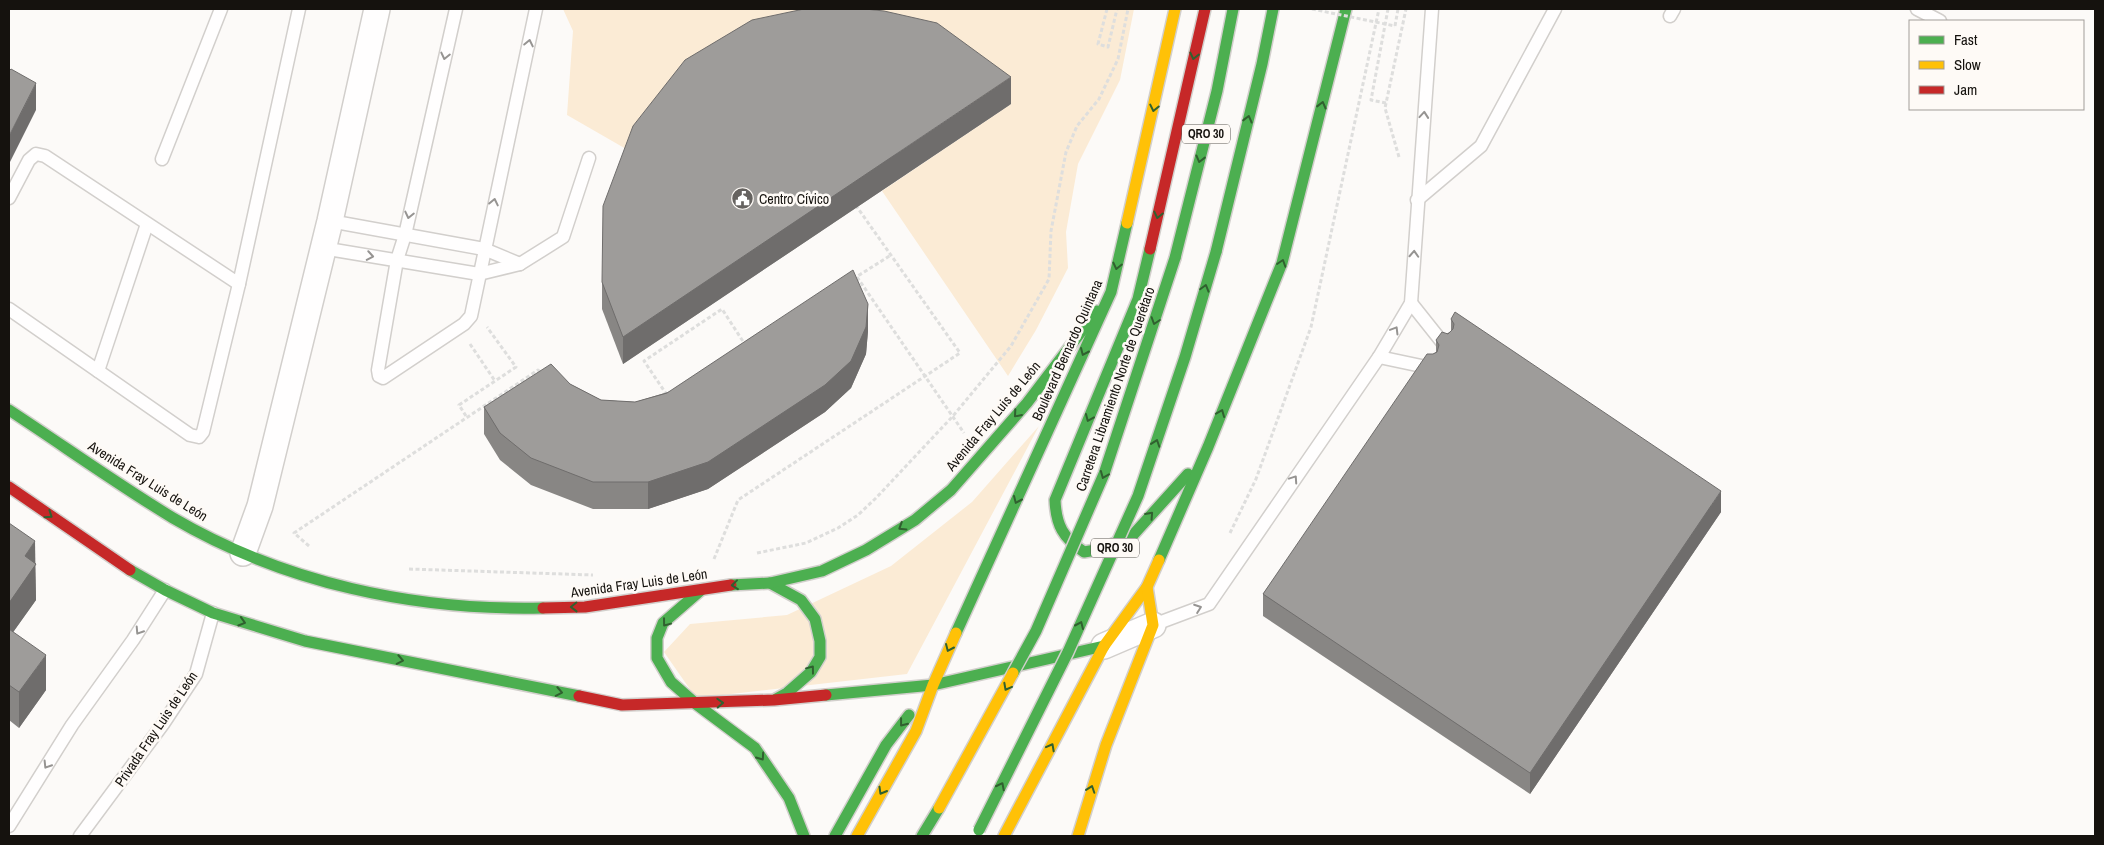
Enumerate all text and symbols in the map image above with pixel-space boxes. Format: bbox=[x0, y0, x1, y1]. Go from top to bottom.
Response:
legend bbox=[1909, 20, 2084, 110]
text: Fast bbox=[1954, 29, 1978, 50]
one-way arrow bbox=[523, 38, 534, 47]
one-way arrow bbox=[440, 52, 451, 61]
one-way arrow bbox=[1189, 52, 1200, 61]
text: Slow bbox=[1954, 54, 1981, 75]
text: Jam bbox=[1954, 79, 1977, 100]
one-way arrow bbox=[1316, 102, 1326, 110]
one-way arrow bbox=[1150, 103, 1160, 112]
one-way arrow bbox=[1418, 111, 1429, 119]
one-way arrow bbox=[1242, 115, 1253, 124]
road number: QRO 30 bbox=[1182, 125, 1230, 144]
one-way arrow bbox=[1195, 154, 1206, 163]
public building icon: Centro Cívico bbox=[731, 187, 755, 211]
place label: Centro Cívico bbox=[759, 190, 829, 208]
one-way arrow bbox=[488, 197, 499, 206]
one-way arrow bbox=[404, 210, 415, 219]
one-way arrow bbox=[1153, 210, 1164, 219]
one-way arrow bbox=[365, 250, 374, 260]
one-way arrow bbox=[1408, 250, 1419, 258]
one-way arrow bbox=[1276, 259, 1286, 267]
one-way arrow bbox=[1112, 262, 1123, 271]
street label: Boulevard Bernardo Quintana bbox=[1028, 276, 1106, 423]
street label: Carretera Libramiento Norte de Querétaro bbox=[1071, 284, 1159, 494]
one-way arrow bbox=[1200, 284, 1210, 293]
one-way arrow bbox=[1150, 316, 1160, 325]
one-way arrow bbox=[1388, 326, 1398, 335]
one-way arrow bbox=[1079, 347, 1090, 356]
street label: Avenida Fray Luis de León bbox=[941, 357, 1044, 475]
one-way arrow bbox=[1014, 408, 1023, 417]
one-way arrow bbox=[1215, 410, 1225, 418]
one-way arrow bbox=[1085, 413, 1095, 421]
street label: Avenida Fray Luis de León bbox=[84, 436, 211, 525]
one-way arrow bbox=[1150, 439, 1160, 448]
one-way arrow bbox=[1099, 470, 1110, 479]
one-way arrow bbox=[1288, 476, 1298, 485]
one-way arrow bbox=[1012, 495, 1023, 504]
one-way arrow bbox=[43, 509, 53, 518]
one-way arrow bbox=[1144, 512, 1153, 521]
one-way arrow bbox=[899, 521, 908, 531]
road number: QRO 30 bbox=[1091, 538, 1139, 558]
street label: Avenida Fray Luis de León bbox=[569, 565, 708, 602]
one-way arrow bbox=[731, 579, 739, 590]
one-way arrow bbox=[570, 602, 578, 613]
one-way arrow bbox=[1194, 604, 1202, 614]
one-way arrow bbox=[237, 616, 246, 626]
one-way arrow bbox=[663, 617, 672, 627]
one-way arrow bbox=[1074, 621, 1085, 630]
one-way arrow bbox=[135, 626, 145, 635]
one-way arrow bbox=[945, 643, 956, 652]
one-way arrow bbox=[395, 654, 404, 665]
one-way arrow bbox=[805, 665, 814, 675]
street label: Privada Fray Luis de León bbox=[111, 668, 201, 790]
one-way arrow bbox=[1003, 681, 1013, 690]
one-way arrow bbox=[554, 687, 563, 697]
one-way arrow bbox=[716, 697, 724, 708]
one-way arrow bbox=[900, 717, 909, 727]
one-way arrow bbox=[1045, 743, 1055, 752]
one-way arrow bbox=[755, 751, 764, 760]
one-way arrow bbox=[43, 760, 53, 769]
one-way arrow bbox=[995, 783, 1005, 792]
one-way arrow bbox=[878, 786, 888, 795]
one-way arrow bbox=[1085, 786, 1095, 794]

